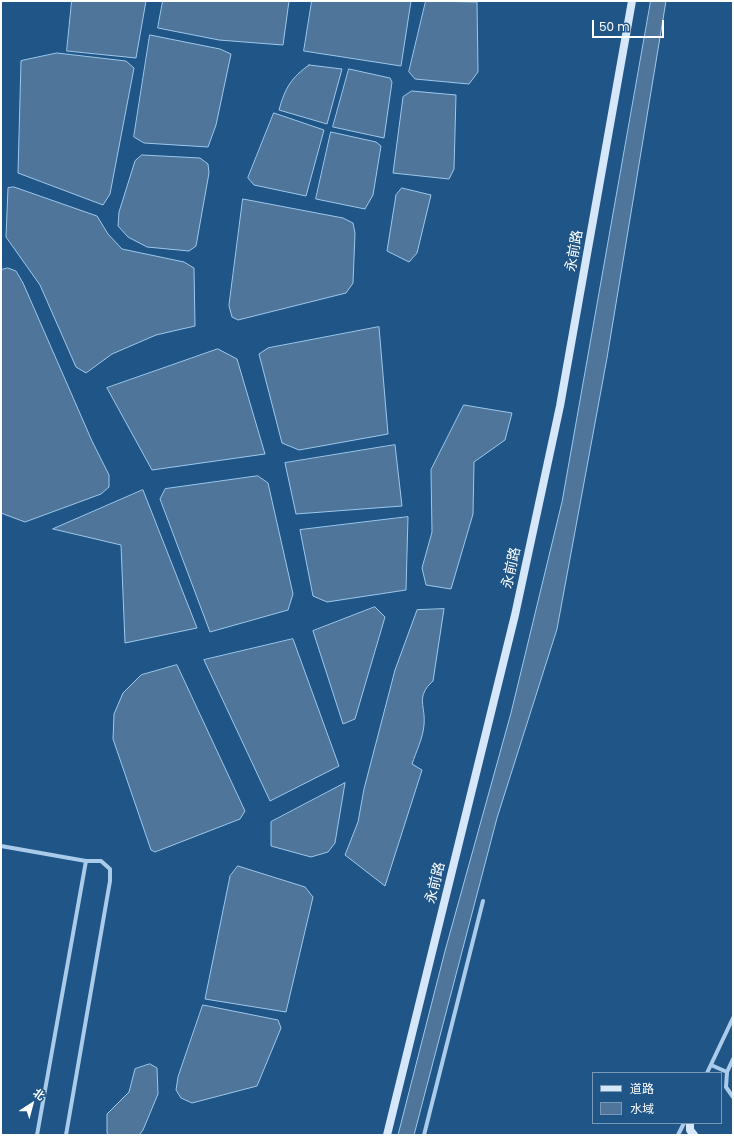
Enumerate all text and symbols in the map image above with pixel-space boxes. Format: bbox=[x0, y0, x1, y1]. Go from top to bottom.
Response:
scale bar bbox=[594, 12, 666, 38]
text: 50 m bbox=[599, 18, 630, 35]
street label: 永前路 bbox=[563, 229, 587, 273]
street label: 永前路 bbox=[499, 546, 525, 590]
street label: 永前路 bbox=[423, 861, 449, 905]
legend bbox=[592, 1072, 722, 1124]
text: 道路 bbox=[630, 1080, 654, 1097]
north arrow bbox=[12, 1084, 52, 1124]
text: 北 bbox=[30, 1085, 48, 1104]
text: 水域 bbox=[630, 1100, 654, 1117]

